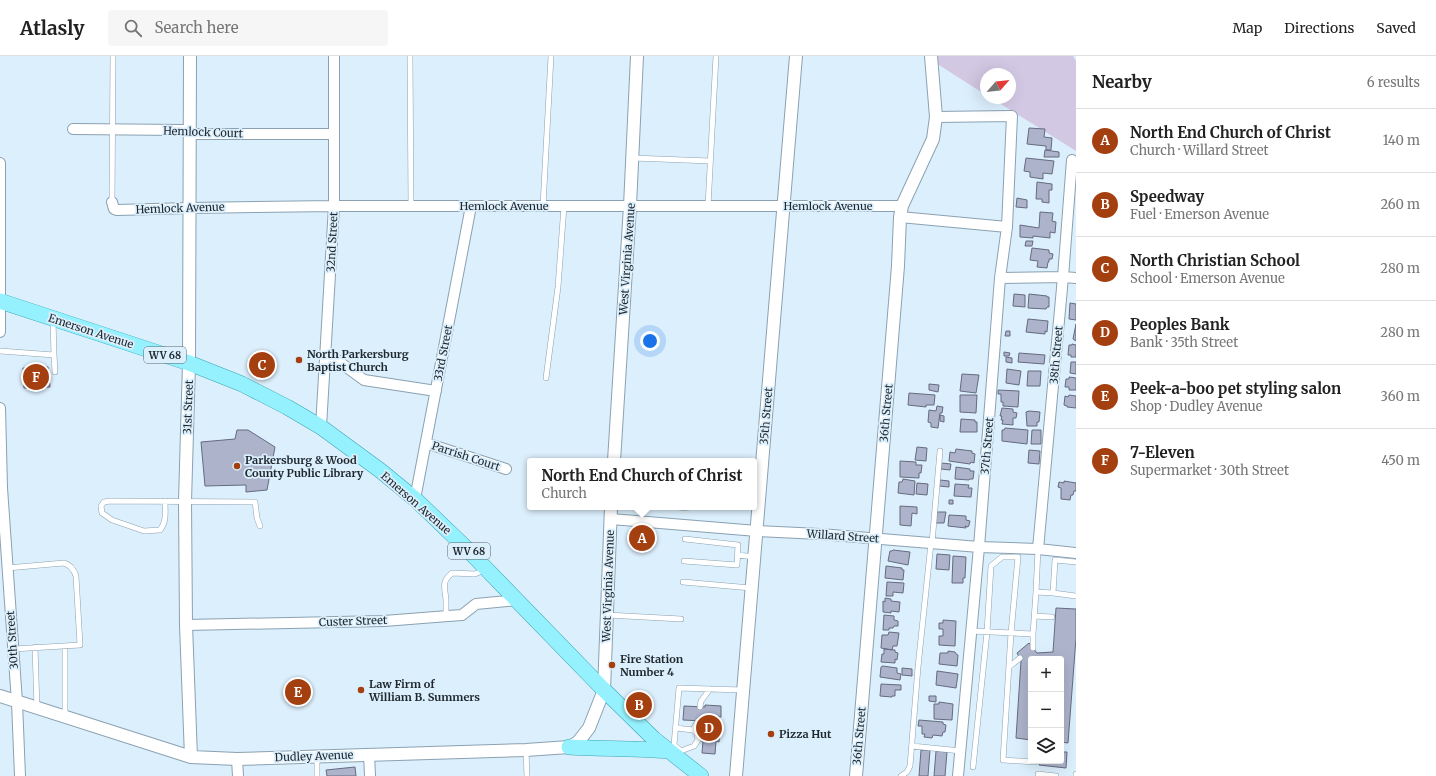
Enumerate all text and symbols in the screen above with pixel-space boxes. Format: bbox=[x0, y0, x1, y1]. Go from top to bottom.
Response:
search box bbox=[108, 10, 388, 46]
text: Atlasly bbox=[20, 16, 84, 40]
icon: search bbox=[122, 17, 144, 39]
text: Search here bbox=[154, 18, 239, 37]
text: Map bbox=[1232, 19, 1262, 37]
text: Directions bbox=[1284, 19, 1354, 37]
text: Saved bbox=[1376, 19, 1416, 37]
north arrow bbox=[980, 68, 1016, 104]
text: Nearby bbox=[1092, 71, 1152, 93]
text: 6 results bbox=[1367, 74, 1420, 91]
text: North End Church of Christ bbox=[1130, 123, 1331, 142]
street label: Hemlock Court bbox=[163, 124, 244, 140]
text: A bbox=[1100, 132, 1110, 149]
text: 140 m bbox=[1383, 132, 1420, 149]
text: Church · Willard Street bbox=[1130, 142, 1269, 159]
text: Speedway bbox=[1130, 187, 1204, 206]
text: B bbox=[1100, 196, 1110, 213]
text: 260 m bbox=[1380, 196, 1420, 213]
street label: Hemlock Avenue bbox=[135, 199, 225, 217]
street label: Hemlock Avenue bbox=[459, 199, 549, 213]
street label: Hemlock Avenue bbox=[783, 199, 873, 213]
street label: West Virginia Avenue bbox=[616, 202, 638, 317]
text: Fuel · Emerson Avenue bbox=[1130, 206, 1269, 223]
street label: 32nd Street bbox=[323, 211, 341, 273]
text: North Christian School bbox=[1130, 251, 1300, 270]
text: C bbox=[1101, 260, 1109, 277]
text: 280 m bbox=[1380, 260, 1420, 277]
text: School · Emerson Avenue bbox=[1130, 270, 1285, 287]
street label: Emerson Avenue bbox=[47, 311, 136, 351]
text: Peoples Bank bbox=[1130, 315, 1230, 334]
street label: 33rd Street bbox=[431, 323, 455, 382]
text: D bbox=[1100, 324, 1110, 341]
text: 280 m bbox=[1380, 324, 1420, 341]
street label: 38th Street bbox=[1046, 325, 1066, 385]
your location bbox=[640, 331, 660, 351]
text: Bank · 35th Street bbox=[1130, 334, 1238, 351]
road number: WV 68 bbox=[144, 347, 186, 363]
place label: North Parkersburg Baptist Church bbox=[307, 347, 409, 374]
pin: C bbox=[249, 350, 275, 380]
marker: North Parkersburg Baptist Church bbox=[294, 355, 304, 365]
pin: F bbox=[23, 362, 49, 392]
street label: 31st Street bbox=[180, 379, 196, 434]
text: Peek-a-boo pet styling salon bbox=[1130, 379, 1341, 398]
street label: 36th Street bbox=[876, 383, 896, 443]
street label: 35th Street bbox=[757, 386, 776, 445]
text: E bbox=[1101, 388, 1109, 405]
text: 360 m bbox=[1381, 388, 1420, 405]
text: Shop · Dudley Avenue bbox=[1130, 398, 1262, 415]
street label: 37th Street bbox=[978, 416, 997, 475]
street label: Parrish Court bbox=[430, 438, 503, 474]
text: 7-Eleven bbox=[1130, 443, 1195, 462]
text: F bbox=[1101, 452, 1109, 469]
text: 450 m bbox=[1381, 452, 1420, 469]
place label: Parkersburg & Wood County Public Library bbox=[245, 453, 364, 480]
popup bbox=[527, 458, 757, 510]
marker: Parkersburg & Wood County Public Library bbox=[232, 461, 242, 471]
text: Supermarket · 30th Street bbox=[1130, 462, 1289, 479]
text: North End Church of Christ bbox=[542, 466, 742, 485]
street label: Emerson Avenue bbox=[378, 469, 454, 538]
text: Church bbox=[542, 485, 587, 502]
pin: A bbox=[629, 523, 655, 553]
street label: Willard Street bbox=[805, 526, 880, 546]
street label: West Virginia Avenue bbox=[599, 529, 617, 643]
road number: WV 68 bbox=[448, 543, 490, 559]
street label: 30th Street bbox=[3, 609, 21, 670]
street label: Custer Street bbox=[319, 613, 388, 629]
place label: Fire Station Number 4 bbox=[620, 652, 684, 679]
map controls bbox=[1028, 656, 1064, 764]
button: + bbox=[1028, 656, 1064, 692]
marker: Fire Station Number 4 bbox=[607, 660, 617, 670]
pin: E bbox=[285, 677, 311, 707]
place label: Law Firm of William B. Summers bbox=[368, 677, 480, 704]
marker: Law Firm of William B. Summers bbox=[356, 685, 366, 695]
pin: B bbox=[626, 690, 652, 720]
button: − bbox=[1028, 692, 1064, 728]
street label: 36th Street bbox=[849, 706, 869, 766]
pin: D bbox=[696, 713, 722, 743]
place label: Pizza Hut bbox=[779, 727, 832, 741]
button: layers bbox=[1028, 728, 1064, 764]
marker: Pizza Hut bbox=[766, 729, 776, 739]
street label: Dudley Avenue bbox=[274, 748, 354, 764]

